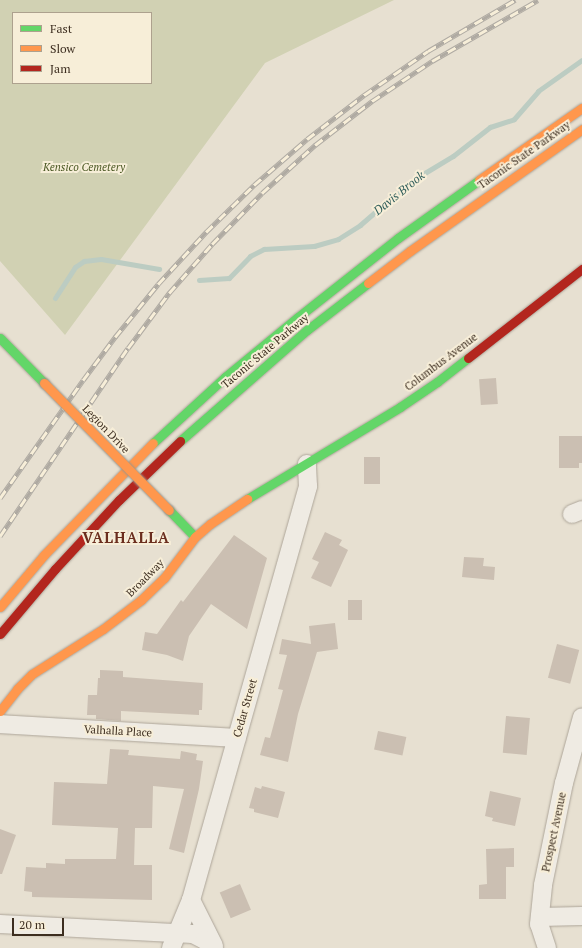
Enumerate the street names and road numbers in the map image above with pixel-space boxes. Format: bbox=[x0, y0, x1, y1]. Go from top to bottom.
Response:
street label: Taconic State Parkway bbox=[475, 118, 573, 192]
street label: Taconic State Parkway bbox=[219, 311, 311, 391]
street label: Columbus Avenue bbox=[402, 330, 480, 394]
street label: Legion Drive bbox=[80, 402, 132, 456]
street label: Broadway bbox=[123, 556, 167, 600]
street label: Cedar Street bbox=[230, 677, 260, 739]
street label: Valhalla Place bbox=[84, 723, 152, 739]
street label: Prospect Avenue bbox=[539, 791, 569, 873]

